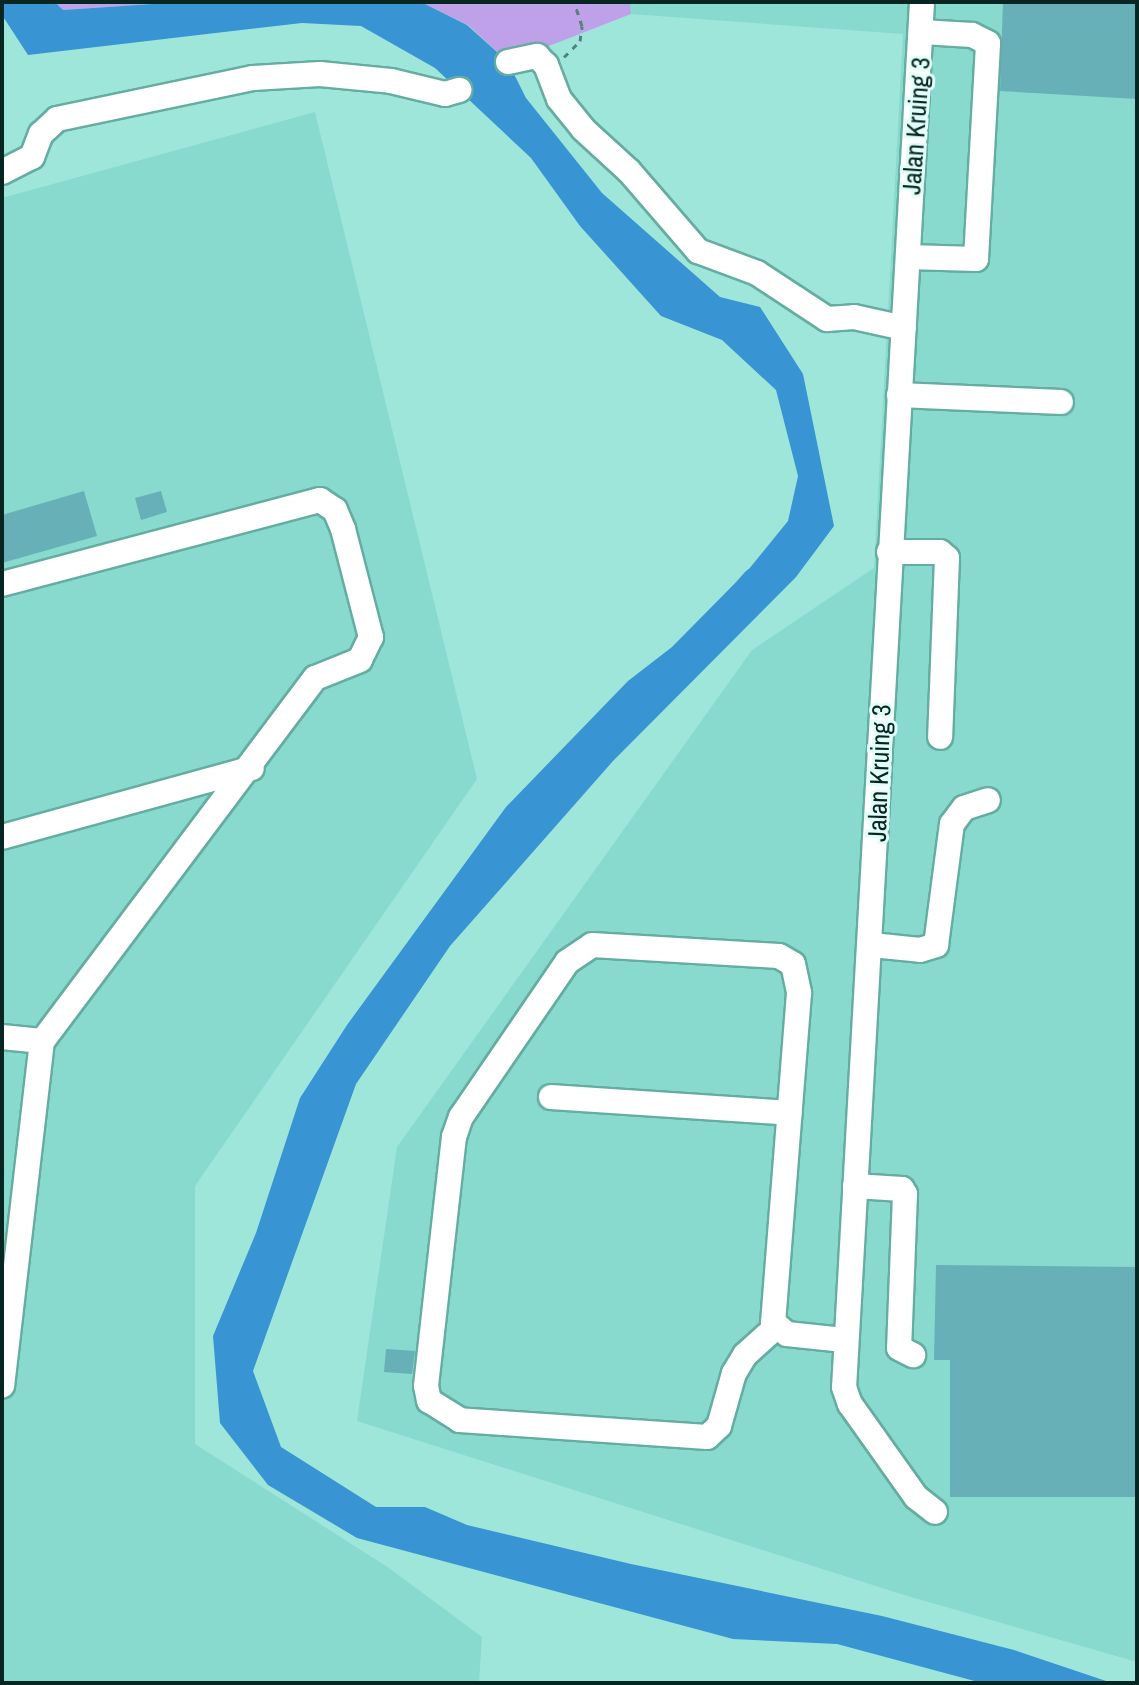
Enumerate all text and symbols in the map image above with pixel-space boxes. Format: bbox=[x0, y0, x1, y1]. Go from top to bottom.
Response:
street label: Jalan Kruing 3 bbox=[896, 56, 936, 196]
street label: Jalan Kruing 3 bbox=[861, 704, 897, 842]

